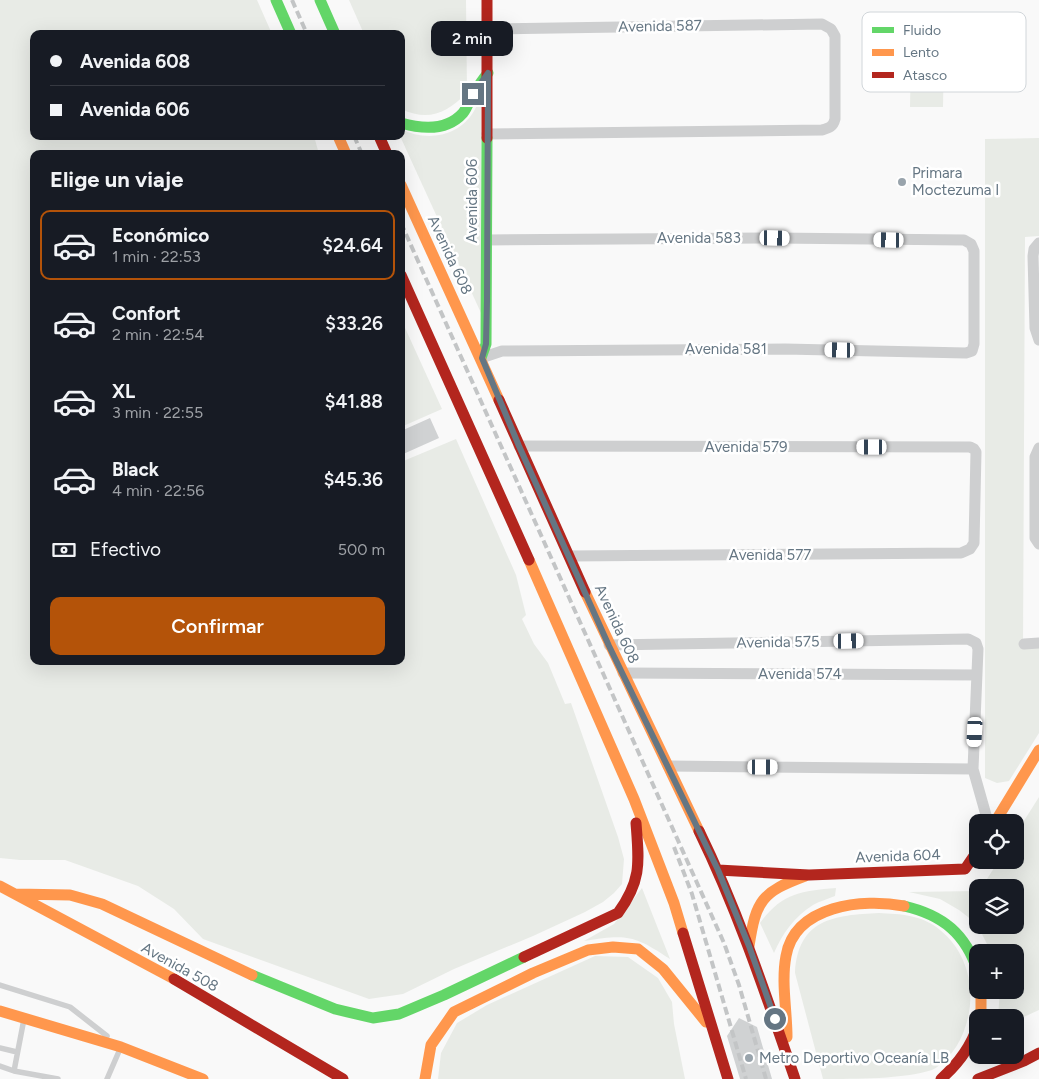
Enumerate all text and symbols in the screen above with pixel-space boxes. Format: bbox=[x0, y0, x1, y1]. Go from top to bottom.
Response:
legend bbox=[862, 12, 1026, 92]
street label: Avenida 587 bbox=[618, 16, 702, 36]
callout: 2 min bbox=[432, 22, 514, 56]
text: Fluido bbox=[903, 22, 941, 39]
text: 2 min bbox=[452, 29, 492, 48]
text: Lento bbox=[903, 44, 939, 61]
text: Avenida 608 bbox=[80, 50, 190, 73]
text: Atasco bbox=[903, 67, 947, 84]
route end bbox=[462, 83, 484, 105]
text: Avenida 606 bbox=[80, 98, 190, 121]
street label: Avenida 606 bbox=[463, 158, 481, 243]
place label: Primara Moctezuma I bbox=[912, 164, 999, 199]
text: Elige un viaje bbox=[50, 166, 183, 193]
marker: Primara Moctezuma I bbox=[896, 176, 908, 188]
street label: Avenida 608 bbox=[424, 213, 476, 297]
icon: car bbox=[52, 223, 97, 268]
text: Económico bbox=[112, 224, 209, 247]
street label: Avenida 583 bbox=[657, 229, 741, 247]
car bbox=[759, 230, 790, 246]
car bbox=[873, 232, 904, 248]
text: $24.64 bbox=[322, 234, 383, 257]
text: 1 min · 22:53 bbox=[112, 247, 201, 266]
icon: car bbox=[52, 301, 97, 346]
text: Confort bbox=[112, 302, 181, 325]
text: $33.26 bbox=[325, 312, 383, 335]
text: 2 min · 22:54 bbox=[112, 325, 204, 344]
street label: Avenida 581 bbox=[685, 340, 767, 358]
car bbox=[824, 342, 855, 358]
icon: car bbox=[52, 379, 97, 424]
text: XL bbox=[112, 380, 135, 403]
text: $41.88 bbox=[325, 390, 383, 413]
text: 3 min · 22:55 bbox=[112, 403, 203, 422]
street label: Avenida 579 bbox=[705, 438, 787, 456]
car bbox=[857, 440, 887, 455]
icon: car bbox=[52, 457, 97, 502]
text: Black bbox=[112, 458, 159, 481]
text: $45.36 bbox=[324, 468, 383, 491]
text: 4 min · 22:56 bbox=[112, 481, 204, 500]
icon: cash bbox=[50, 536, 78, 564]
text: Efectivo bbox=[90, 538, 161, 561]
text: 500 m bbox=[338, 540, 385, 559]
street label: Avenida 577 bbox=[729, 546, 811, 564]
street label: Avenida 608 bbox=[591, 582, 643, 666]
button: Confirmar bbox=[50, 597, 385, 655]
street label: Avenida 575 bbox=[736, 632, 820, 652]
car bbox=[833, 633, 864, 649]
street label: Avenida 574 bbox=[758, 665, 842, 683]
car bbox=[966, 717, 983, 747]
car bbox=[748, 760, 778, 775]
map controls bbox=[969, 814, 1024, 1064]
button: locate bbox=[969, 814, 1024, 869]
street label: Avenida 604 bbox=[855, 846, 941, 866]
button: layers bbox=[969, 879, 1024, 934]
street label: Avenida 508 bbox=[138, 938, 222, 996]
button: + bbox=[969, 944, 1024, 999]
route start bbox=[764, 1008, 786, 1030]
button: − bbox=[969, 1009, 1024, 1064]
place label: Metro Deportivo Oceanía LB bbox=[759, 1049, 949, 1067]
marker: Metro Deportivo Oceanía LB bbox=[743, 1052, 755, 1064]

